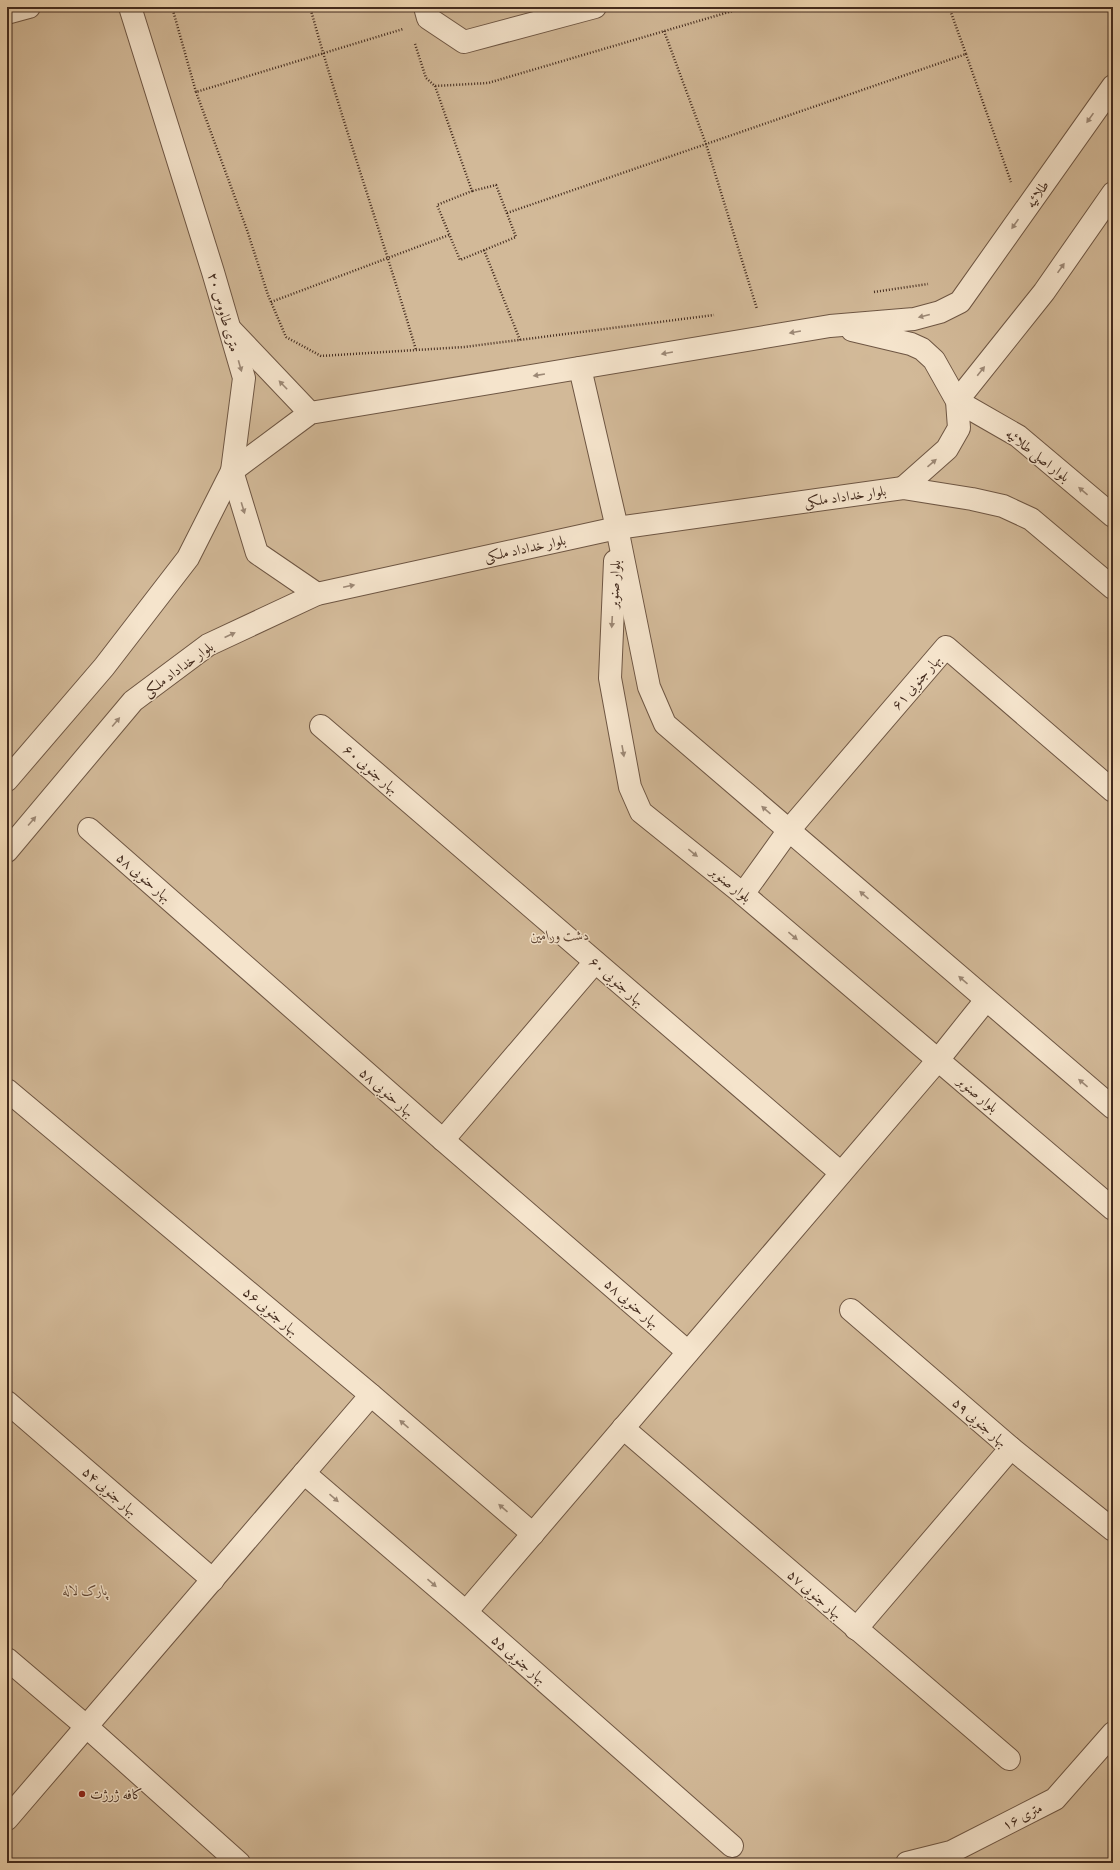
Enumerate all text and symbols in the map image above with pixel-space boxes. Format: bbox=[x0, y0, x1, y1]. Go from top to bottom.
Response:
one-way arrow bbox=[1086, 112, 1095, 123]
street label: طلائیه bbox=[1021, 177, 1054, 212]
one-way arrow bbox=[1012, 219, 1020, 229]
one-way arrow bbox=[1057, 263, 1065, 274]
street label: ۲۰ متری طاووس bbox=[203, 270, 244, 354]
one-way arrow bbox=[918, 313, 930, 319]
one-way arrow bbox=[789, 329, 801, 335]
one-way arrow bbox=[661, 351, 673, 357]
one-way arrow bbox=[237, 361, 243, 373]
one-way arrow bbox=[977, 366, 986, 376]
one-way arrow bbox=[533, 372, 545, 378]
one-way arrow bbox=[278, 380, 288, 390]
street label: بلوار اصلی طلائیه bbox=[1002, 424, 1074, 487]
one-way arrow bbox=[927, 458, 937, 467]
street label: بلوار خداداد ملکی bbox=[803, 481, 888, 512]
one-way arrow bbox=[1078, 487, 1089, 496]
one-way arrow bbox=[240, 502, 246, 514]
street label: بلوار خداداد ملکی bbox=[483, 531, 568, 566]
street label: بلوار صنوبر bbox=[604, 559, 625, 610]
one-way arrow bbox=[343, 583, 356, 589]
one-way arrow bbox=[609, 616, 616, 628]
one-way arrow bbox=[224, 632, 235, 638]
street label: بلوار خداداد ملکی bbox=[139, 637, 218, 701]
street label: بهار جنوبی ۶۱ bbox=[887, 651, 946, 714]
one-way arrow bbox=[112, 716, 121, 727]
street label: بهار جنوبی ۶۰ bbox=[339, 740, 402, 799]
one-way arrow bbox=[621, 745, 627, 757]
one-way arrow bbox=[761, 806, 771, 815]
one-way arrow bbox=[28, 816, 37, 827]
street label: بهار حنوبی ۵۸ bbox=[112, 848, 175, 907]
one-way arrow bbox=[687, 849, 698, 858]
street label: بلوار صنوبر bbox=[705, 861, 756, 907]
one-way arrow bbox=[859, 891, 870, 900]
park label: دشت ورامین bbox=[530, 926, 590, 945]
one-way arrow bbox=[788, 932, 798, 941]
street label: بهار جنوبی ۶۰ bbox=[585, 952, 648, 1011]
one-way arrow bbox=[958, 976, 968, 985]
street label: بهار حنوبی ۵۸ bbox=[355, 1063, 418, 1122]
street label: بلوار صنوبر bbox=[952, 1070, 1002, 1117]
one-way arrow bbox=[1078, 1078, 1089, 1087]
street label: بهار حنوبی ۵۸ bbox=[600, 1274, 663, 1333]
street label: بهار جنوبی ۵۶ bbox=[239, 1283, 302, 1340]
street label: بهار جنوبی ۵۹ bbox=[948, 1393, 1011, 1452]
one-way arrow bbox=[399, 1419, 410, 1428]
street label: بهار جنوبی ۵۴ bbox=[78, 1462, 141, 1521]
one-way arrow bbox=[329, 1494, 339, 1503]
one-way arrow bbox=[498, 1504, 508, 1513]
street label: بهار جنوبی ۵۷ bbox=[783, 1565, 846, 1624]
one-way arrow bbox=[428, 1578, 437, 1587]
park label: پارک لاله bbox=[62, 1581, 109, 1601]
street label: بهار جنوبی ۵۵ bbox=[487, 1630, 550, 1689]
place label: کافه ژرژت bbox=[90, 1785, 143, 1804]
marker: کافه ژرژت bbox=[77, 1789, 87, 1799]
street label: ۱۶ متری bbox=[999, 1798, 1046, 1835]

